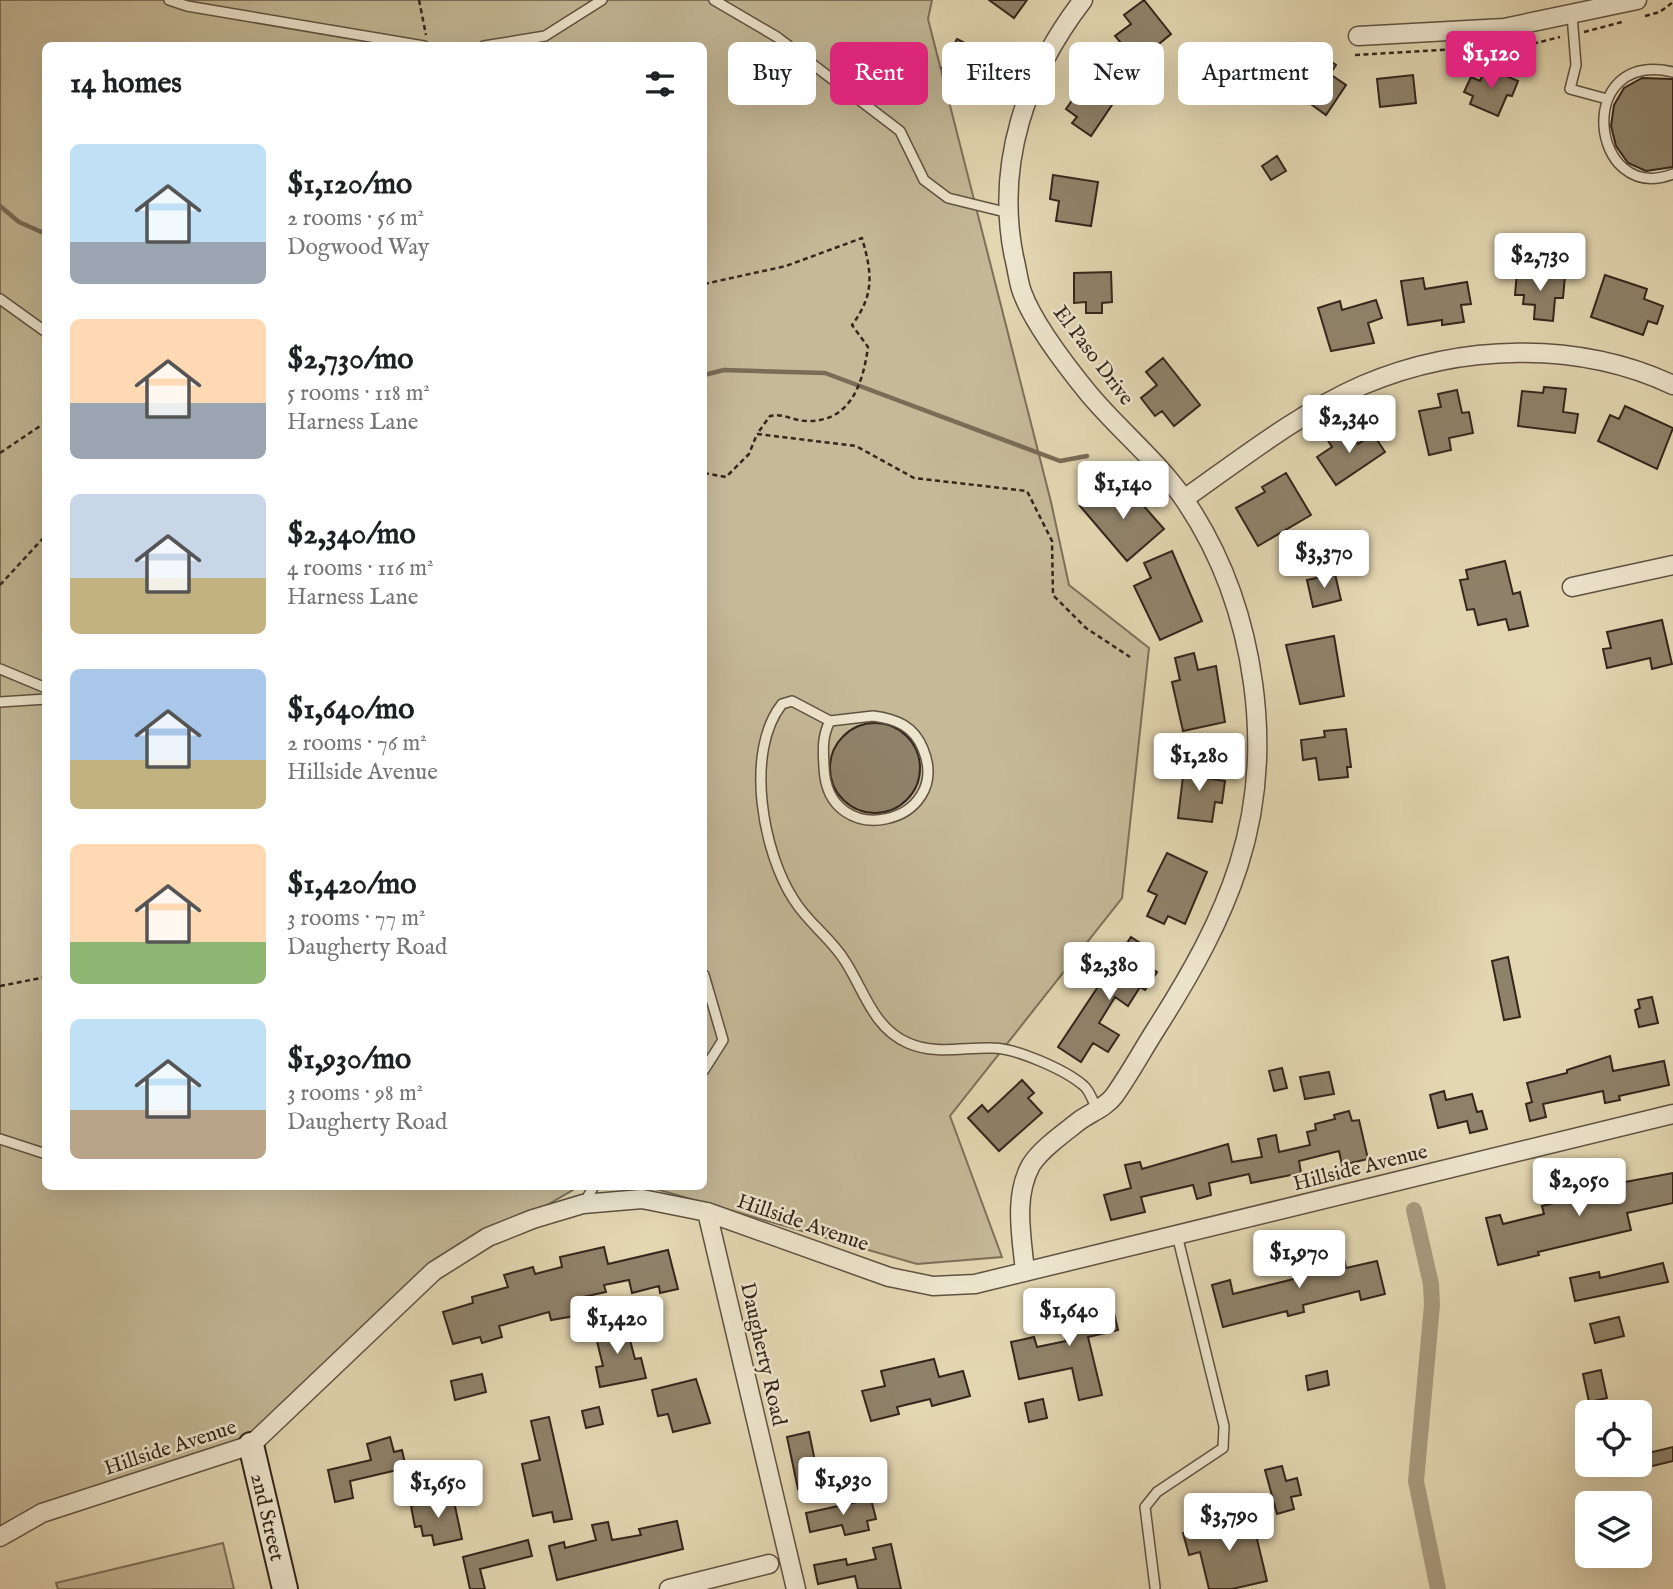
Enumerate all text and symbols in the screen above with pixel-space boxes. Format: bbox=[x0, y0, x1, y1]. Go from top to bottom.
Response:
pin: $1,120 bbox=[1434, 32, 1548, 91]
text: $1,120 bbox=[1462, 39, 1520, 68]
chip: Buy bbox=[728, 42, 816, 105]
chip: Rent bbox=[830, 42, 928, 105]
chip: Filters bbox=[942, 42, 1055, 105]
chip: New bbox=[1069, 42, 1164, 105]
chip: Apartment bbox=[1178, 42, 1333, 105]
text: 14 homes bbox=[70, 65, 182, 103]
icon: filters bbox=[641, 65, 679, 103]
text: $1,120/mo bbox=[287, 166, 412, 204]
icon: home bbox=[126, 172, 210, 256]
text: 2 rooms · 56 m² bbox=[287, 204, 424, 233]
text: Dogwood Way bbox=[287, 233, 429, 262]
pin: $2,730 bbox=[1483, 233, 1597, 293]
text: $2,730 bbox=[1510, 241, 1570, 270]
street label: El Paso Drive bbox=[1046, 301, 1139, 411]
text: $2,730/mo bbox=[287, 341, 414, 379]
icon: home bbox=[126, 347, 210, 431]
text: 5 rooms · 118 m² bbox=[287, 379, 430, 408]
pin: $2,340 bbox=[1292, 396, 1406, 455]
text: $2,340 bbox=[1319, 403, 1379, 432]
text: Harness Lane bbox=[287, 408, 418, 437]
pin: $1,140 bbox=[1066, 462, 1180, 521]
text: $1,140 bbox=[1094, 469, 1152, 498]
text: $2,340/mo bbox=[287, 516, 416, 554]
icon: home bbox=[126, 522, 210, 606]
pin: $3,370 bbox=[1267, 530, 1381, 590]
text: $3,370 bbox=[1295, 538, 1353, 567]
text: 4 rooms · 116 m² bbox=[287, 554, 434, 583]
text: Harness Lane bbox=[287, 583, 418, 612]
text: $1,640/mo bbox=[287, 691, 414, 729]
icon: home bbox=[126, 697, 210, 781]
text: 2 rooms · 76 m² bbox=[287, 729, 427, 758]
pin: $1,280 bbox=[1142, 734, 1256, 793]
text: $1,280 bbox=[1170, 741, 1228, 770]
text: Hillside Avenue bbox=[287, 758, 438, 787]
text: $1,420/mo bbox=[287, 866, 416, 904]
icon: home bbox=[126, 872, 210, 956]
text: 3 rooms · 77 m² bbox=[287, 904, 426, 933]
text: Daugherty Road bbox=[287, 933, 447, 962]
pin: $2,380 bbox=[1052, 942, 1166, 1002]
text: $2,380 bbox=[1080, 950, 1138, 979]
text: $1,930/mo bbox=[287, 1041, 411, 1079]
icon: home bbox=[126, 1047, 210, 1131]
text: 3 rooms · 98 m² bbox=[287, 1079, 423, 1108]
text: Daugherty Road bbox=[287, 1108, 447, 1137]
street label: Hillside Avenue bbox=[1290, 1139, 1431, 1198]
pin: $2,050 bbox=[1522, 1158, 1636, 1218]
text: $2,050 bbox=[1549, 1166, 1609, 1195]
street label: Hillside Avenue bbox=[733, 1188, 872, 1259]
pin: $1,970 bbox=[1242, 1230, 1356, 1290]
text: $1,970 bbox=[1269, 1238, 1329, 1267]
street label: Daugherty Road bbox=[733, 1280, 792, 1429]
pin: $1,640 bbox=[1012, 1288, 1126, 1348]
pin: $1,420 bbox=[560, 1296, 674, 1356]
text: $1,640 bbox=[1039, 1296, 1099, 1325]
text: $1,420 bbox=[586, 1304, 648, 1333]
map controls bbox=[1575, 1400, 1652, 1568]
button: locate bbox=[1575, 1400, 1652, 1477]
street label: Hillside Avenue bbox=[101, 1414, 240, 1483]
pin: $1,930 bbox=[786, 1458, 900, 1517]
pin: $1,650 bbox=[381, 1460, 495, 1520]
text: $1,930 bbox=[814, 1465, 872, 1494]
text: $1,650 bbox=[410, 1468, 466, 1497]
street label: 2nd Street bbox=[243, 1471, 290, 1564]
button: layers bbox=[1575, 1491, 1652, 1568]
pin: $3,790 bbox=[1172, 1494, 1286, 1553]
text: $3,790 bbox=[1200, 1501, 1258, 1530]

